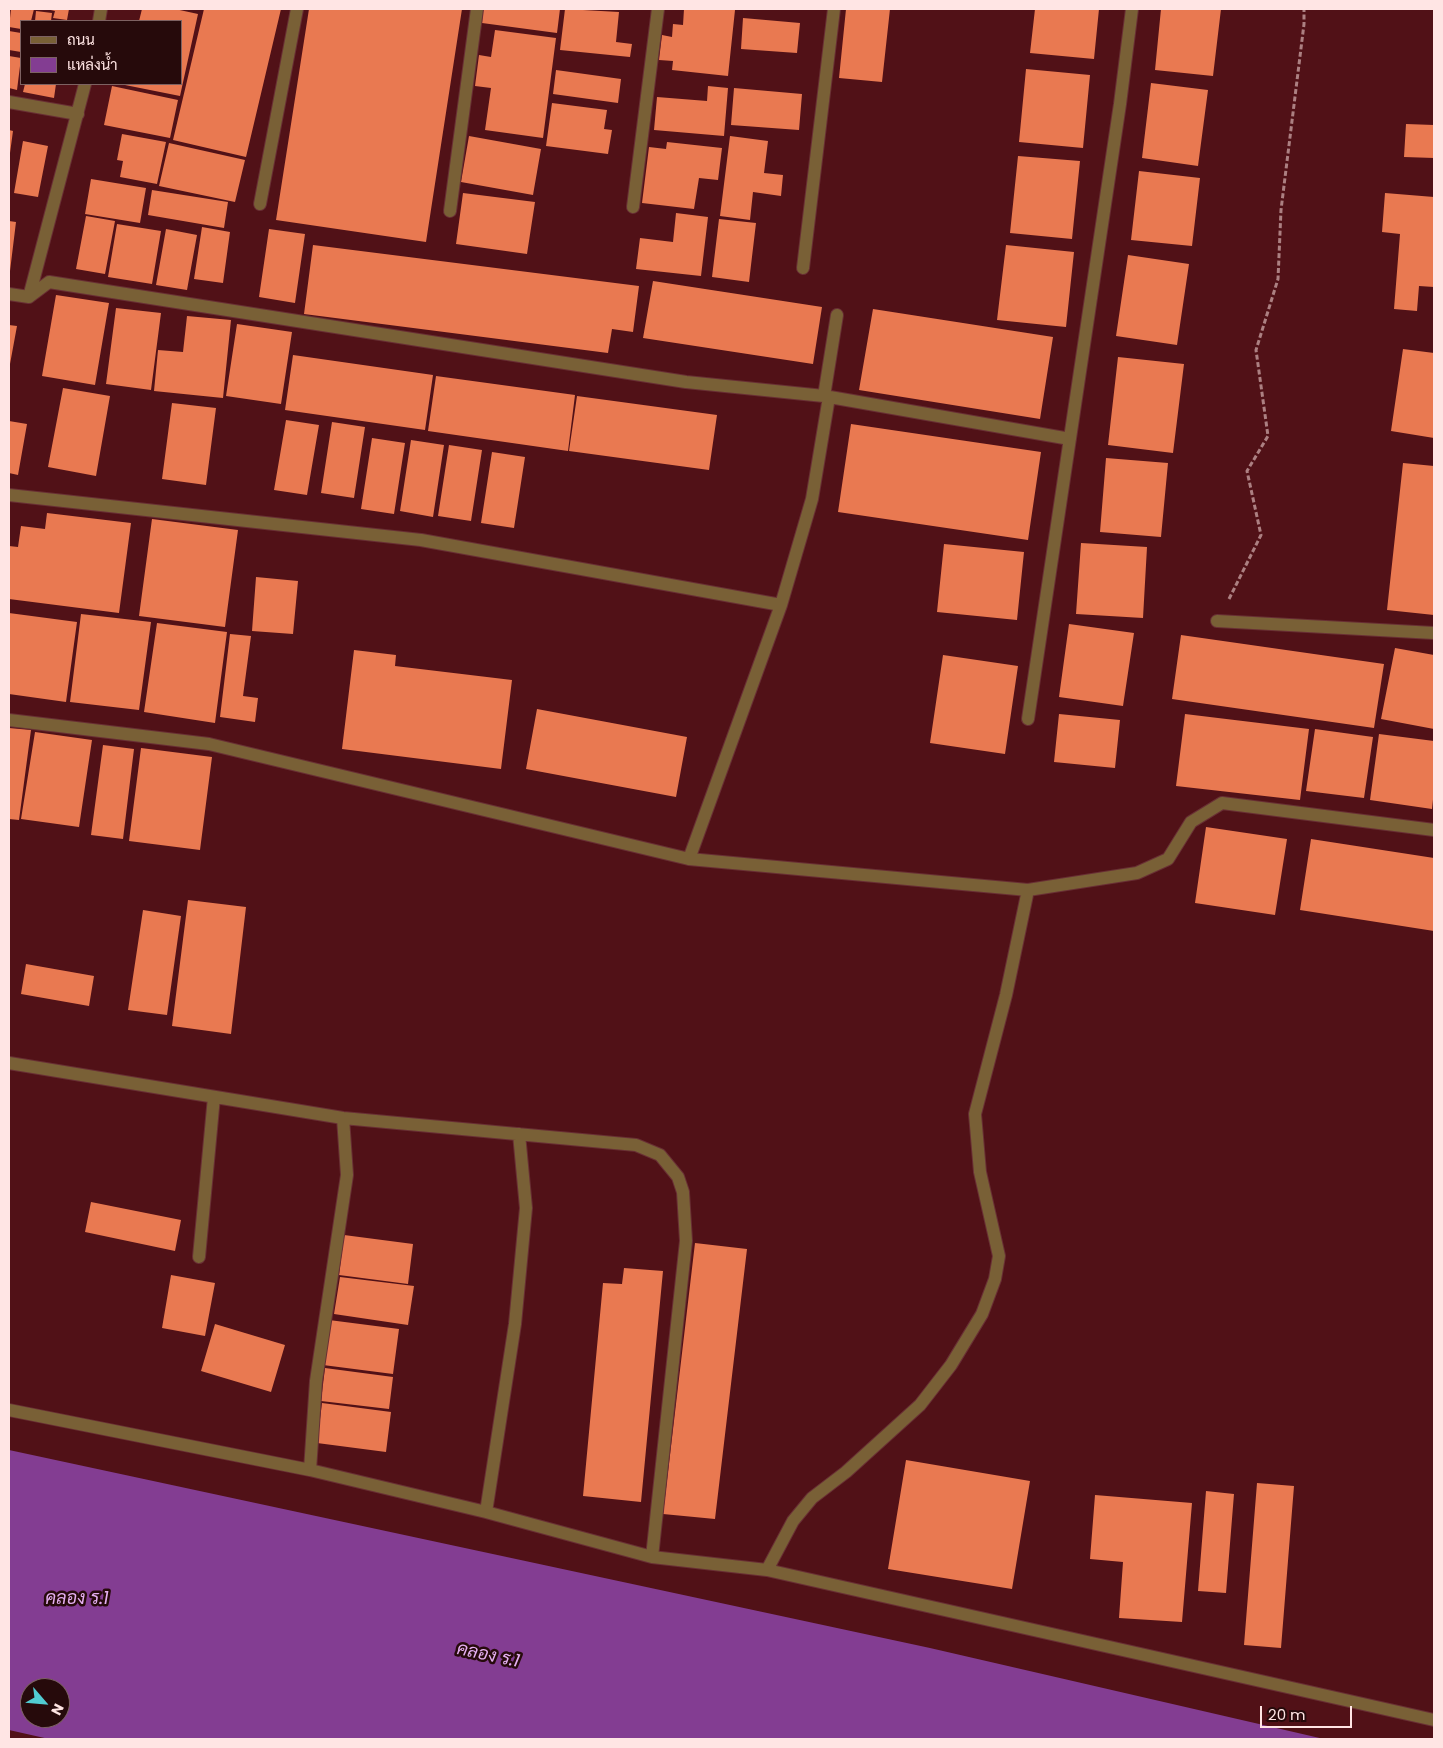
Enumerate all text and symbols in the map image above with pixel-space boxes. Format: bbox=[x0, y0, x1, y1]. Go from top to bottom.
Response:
legend bbox=[20, 20, 182, 85]
text: ถนน bbox=[67, 29, 95, 50]
text: แหล่งน้ำ bbox=[67, 54, 118, 75]
water label: คลอง ร.1 bbox=[45, 1588, 109, 1610]
water label: คลอง ร.1 bbox=[455, 1639, 521, 1673]
north arrow bbox=[20, 1678, 70, 1728]
scale bar bbox=[1263, 1696, 1356, 1728]
text: N bbox=[46, 1700, 69, 1719]
text: 20 m bbox=[1268, 1704, 1306, 1725]

